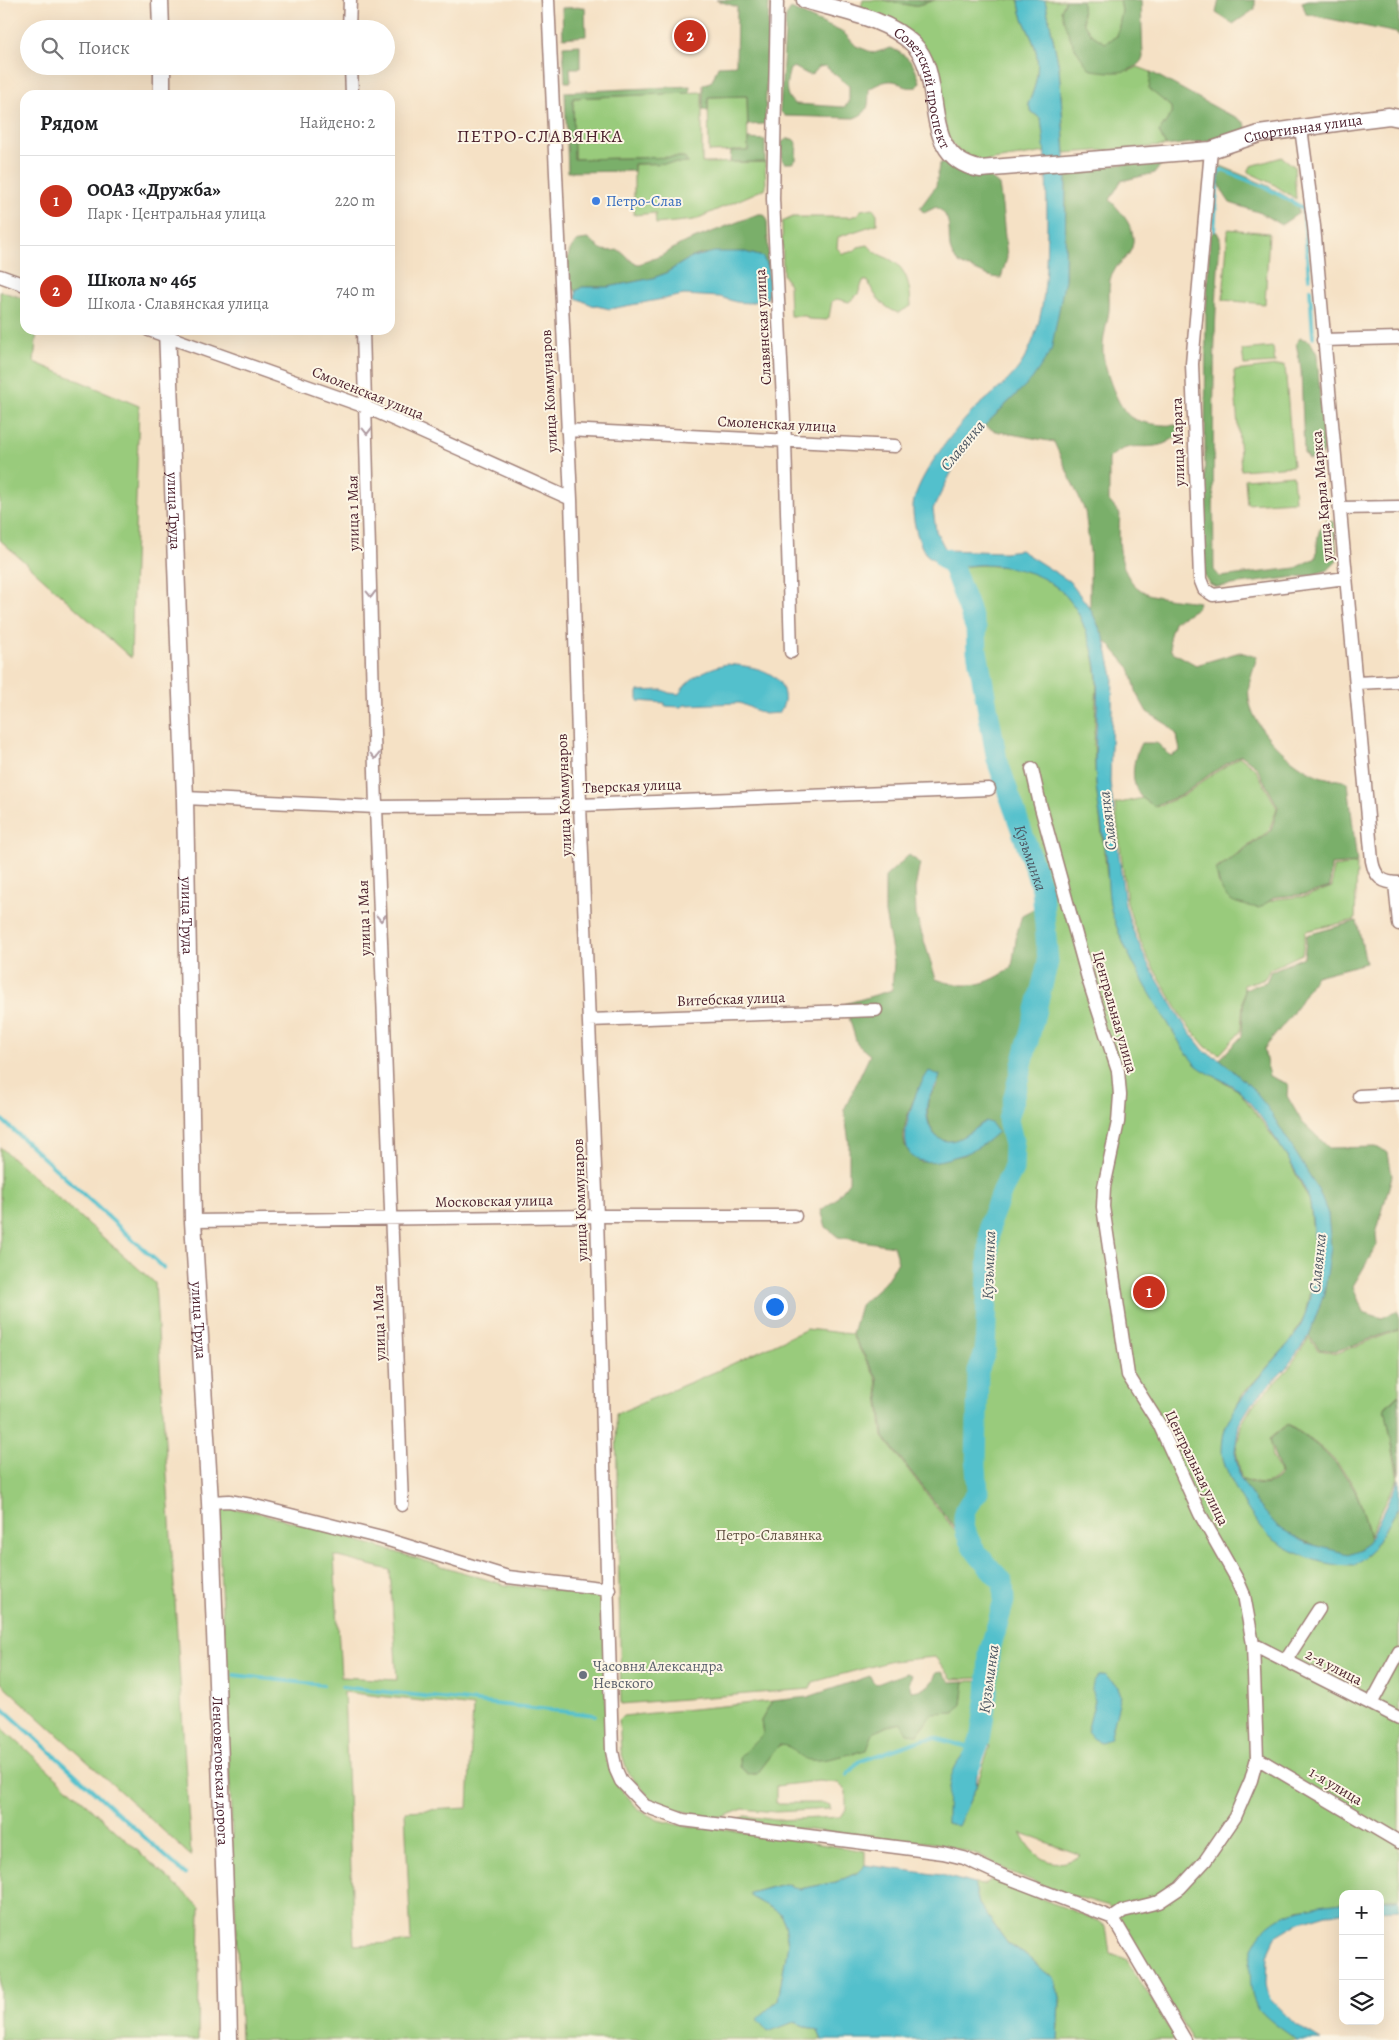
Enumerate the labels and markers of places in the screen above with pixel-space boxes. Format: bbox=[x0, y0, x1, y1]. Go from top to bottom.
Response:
pin: 2 bbox=[674, 17, 706, 55]
place label: Петро-Слав bbox=[606, 191, 682, 211]
marker: Петро-Слав bbox=[590, 195, 602, 207]
pin: 1 bbox=[1133, 1273, 1165, 1311]
place label: Часовня Александра Невского bbox=[593, 1656, 723, 1693]
marker: Часовня Александра Невского bbox=[577, 1669, 589, 1681]

